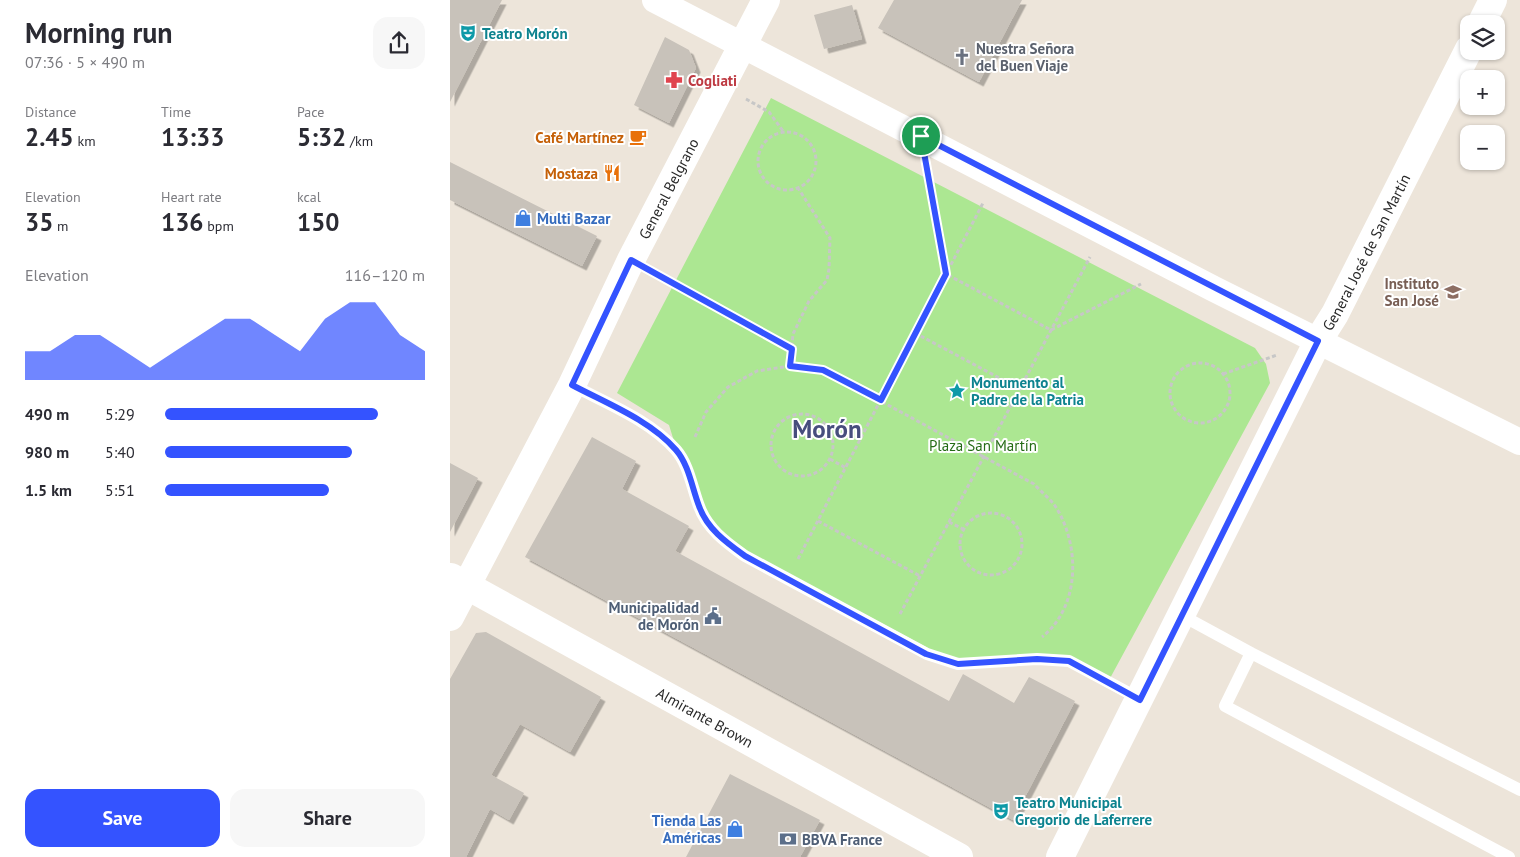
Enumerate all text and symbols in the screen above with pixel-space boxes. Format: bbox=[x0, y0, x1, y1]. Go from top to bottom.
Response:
text: Morning run bbox=[25, 14, 173, 51]
map controls bbox=[1460, 15, 1505, 170]
button: layers bbox=[1460, 15, 1505, 60]
button: share bbox=[373, 17, 425, 69]
theatre icon: Teatro Morón bbox=[458, 23, 478, 43]
place label: Teatro Morón bbox=[482, 24, 568, 43]
place label: Nuestra Señora del Buen Viaje bbox=[976, 39, 1074, 75]
church icon: Nuestra Señora del Buen Viaje bbox=[952, 47, 972, 67]
text: 07:36 · 5 × 490 m bbox=[25, 52, 145, 72]
pharmacy icon: Cogliati bbox=[664, 70, 684, 90]
button: + bbox=[1460, 70, 1505, 115]
place label: Cogliati bbox=[688, 71, 737, 90]
text: Distance bbox=[25, 103, 76, 121]
text: Time bbox=[161, 103, 191, 121]
text: Pace bbox=[297, 103, 324, 121]
pin bbox=[900, 115, 942, 157]
text: 2.45 bbox=[25, 121, 74, 153]
text: 13:33 bbox=[161, 121, 224, 153]
text: 5:32 bbox=[297, 121, 346, 153]
icon: arrive bbox=[907, 122, 935, 150]
button: − bbox=[1460, 125, 1505, 170]
cafe icon: Café Martínez bbox=[628, 127, 648, 147]
place label: Café Martínez bbox=[535, 128, 624, 147]
text: km bbox=[74, 132, 96, 150]
text: /km bbox=[346, 132, 373, 150]
street label: General Belgrano bbox=[634, 135, 702, 242]
restaurant icon: Mostaza bbox=[602, 163, 622, 183]
place label: Mostaza bbox=[545, 164, 598, 183]
street label: General José de San Martín bbox=[1318, 170, 1414, 334]
text: Elevation bbox=[25, 188, 81, 206]
text: Heart rate bbox=[161, 188, 222, 206]
text: kcal bbox=[297, 188, 321, 206]
text: 35 bbox=[25, 206, 53, 238]
text: 136 bbox=[161, 206, 204, 238]
text: 150 bbox=[297, 206, 340, 238]
shop icon: Multi Bazar bbox=[513, 208, 533, 228]
place label: Multi Bazar bbox=[537, 209, 611, 228]
text: m bbox=[53, 217, 68, 235]
text: bpm bbox=[204, 217, 234, 235]
text: Elevation bbox=[25, 265, 89, 285]
text: 116–120 m bbox=[345, 265, 425, 285]
place label: Instituto San José bbox=[1384, 274, 1439, 310]
school or university icon: Instituto San José bbox=[1443, 282, 1463, 302]
place label: Monumento al Padre de la Patria bbox=[971, 373, 1084, 409]
place icon: Monumento al Padre de la Patria bbox=[947, 381, 967, 401]
text: 490 m bbox=[25, 404, 69, 424]
text: 5:29 bbox=[105, 404, 135, 424]
district label: Morón bbox=[792, 413, 862, 445]
park label: Plaza San Martín bbox=[929, 436, 1037, 455]
text: 980 m bbox=[25, 442, 69, 462]
text: 5:40 bbox=[105, 442, 135, 462]
text: 1.5 km bbox=[25, 480, 72, 500]
text: 5:51 bbox=[105, 480, 135, 500]
place label: Municipalidad de Morón bbox=[609, 598, 699, 634]
public building icon: Municipalidad de Morón bbox=[703, 606, 723, 626]
street label: Almirante Brown bbox=[653, 683, 757, 751]
button: Save bbox=[25, 789, 220, 847]
button: Share bbox=[230, 789, 425, 847]
place label: Teatro Municipal Gregorio de Laferrere bbox=[1015, 793, 1153, 829]
theatre icon: Teatro Municipal Gregorio de Laferrere bbox=[991, 801, 1011, 821]
place label: Tienda Las Américas bbox=[652, 811, 721, 847]
shop icon: Tienda Las Américas bbox=[725, 819, 745, 839]
bank icon: BBVA France bbox=[778, 829, 798, 849]
place label: BBVA France bbox=[802, 830, 883, 849]

